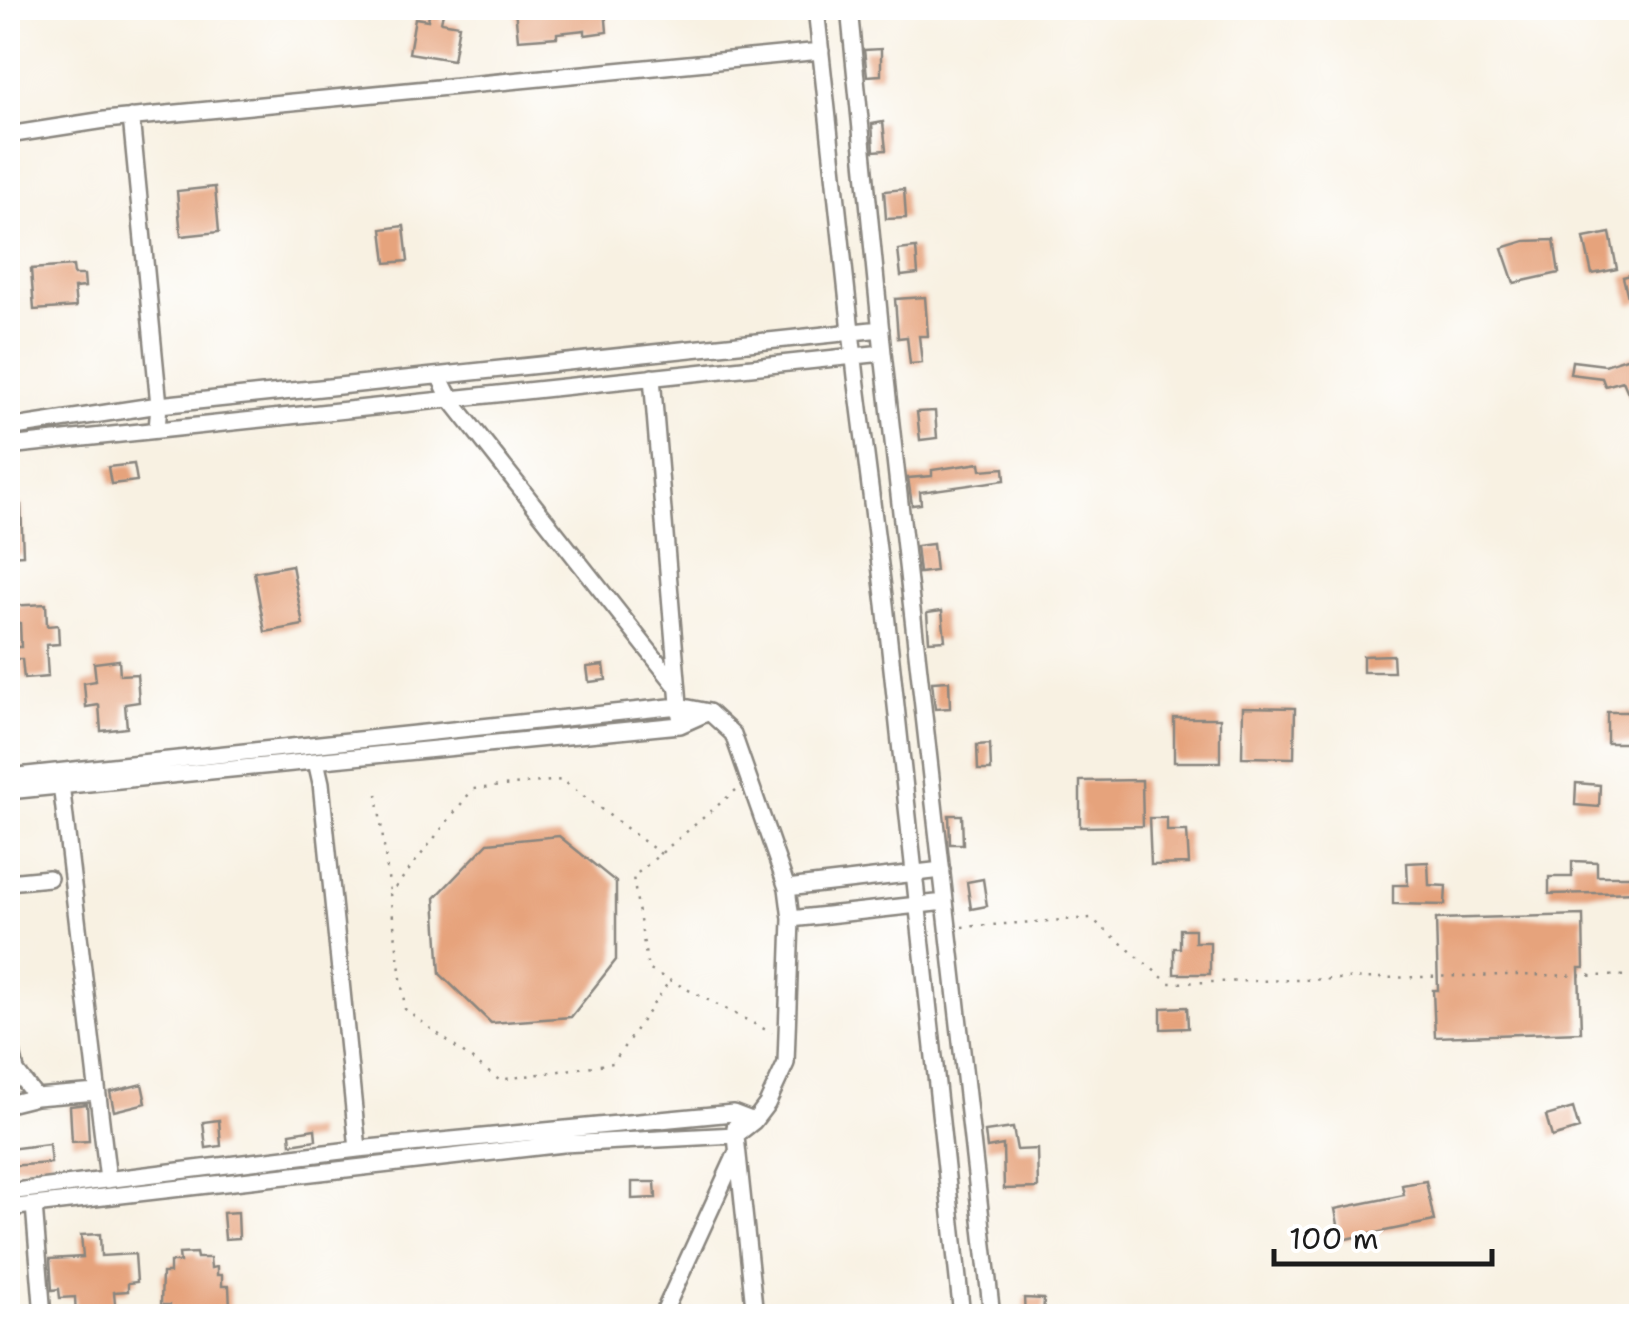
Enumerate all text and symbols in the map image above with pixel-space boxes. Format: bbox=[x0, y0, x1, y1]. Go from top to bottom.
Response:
scale bar bbox=[1274, 1204, 1492, 1266]
text: 100 m bbox=[1289, 1218, 1379, 1259]

